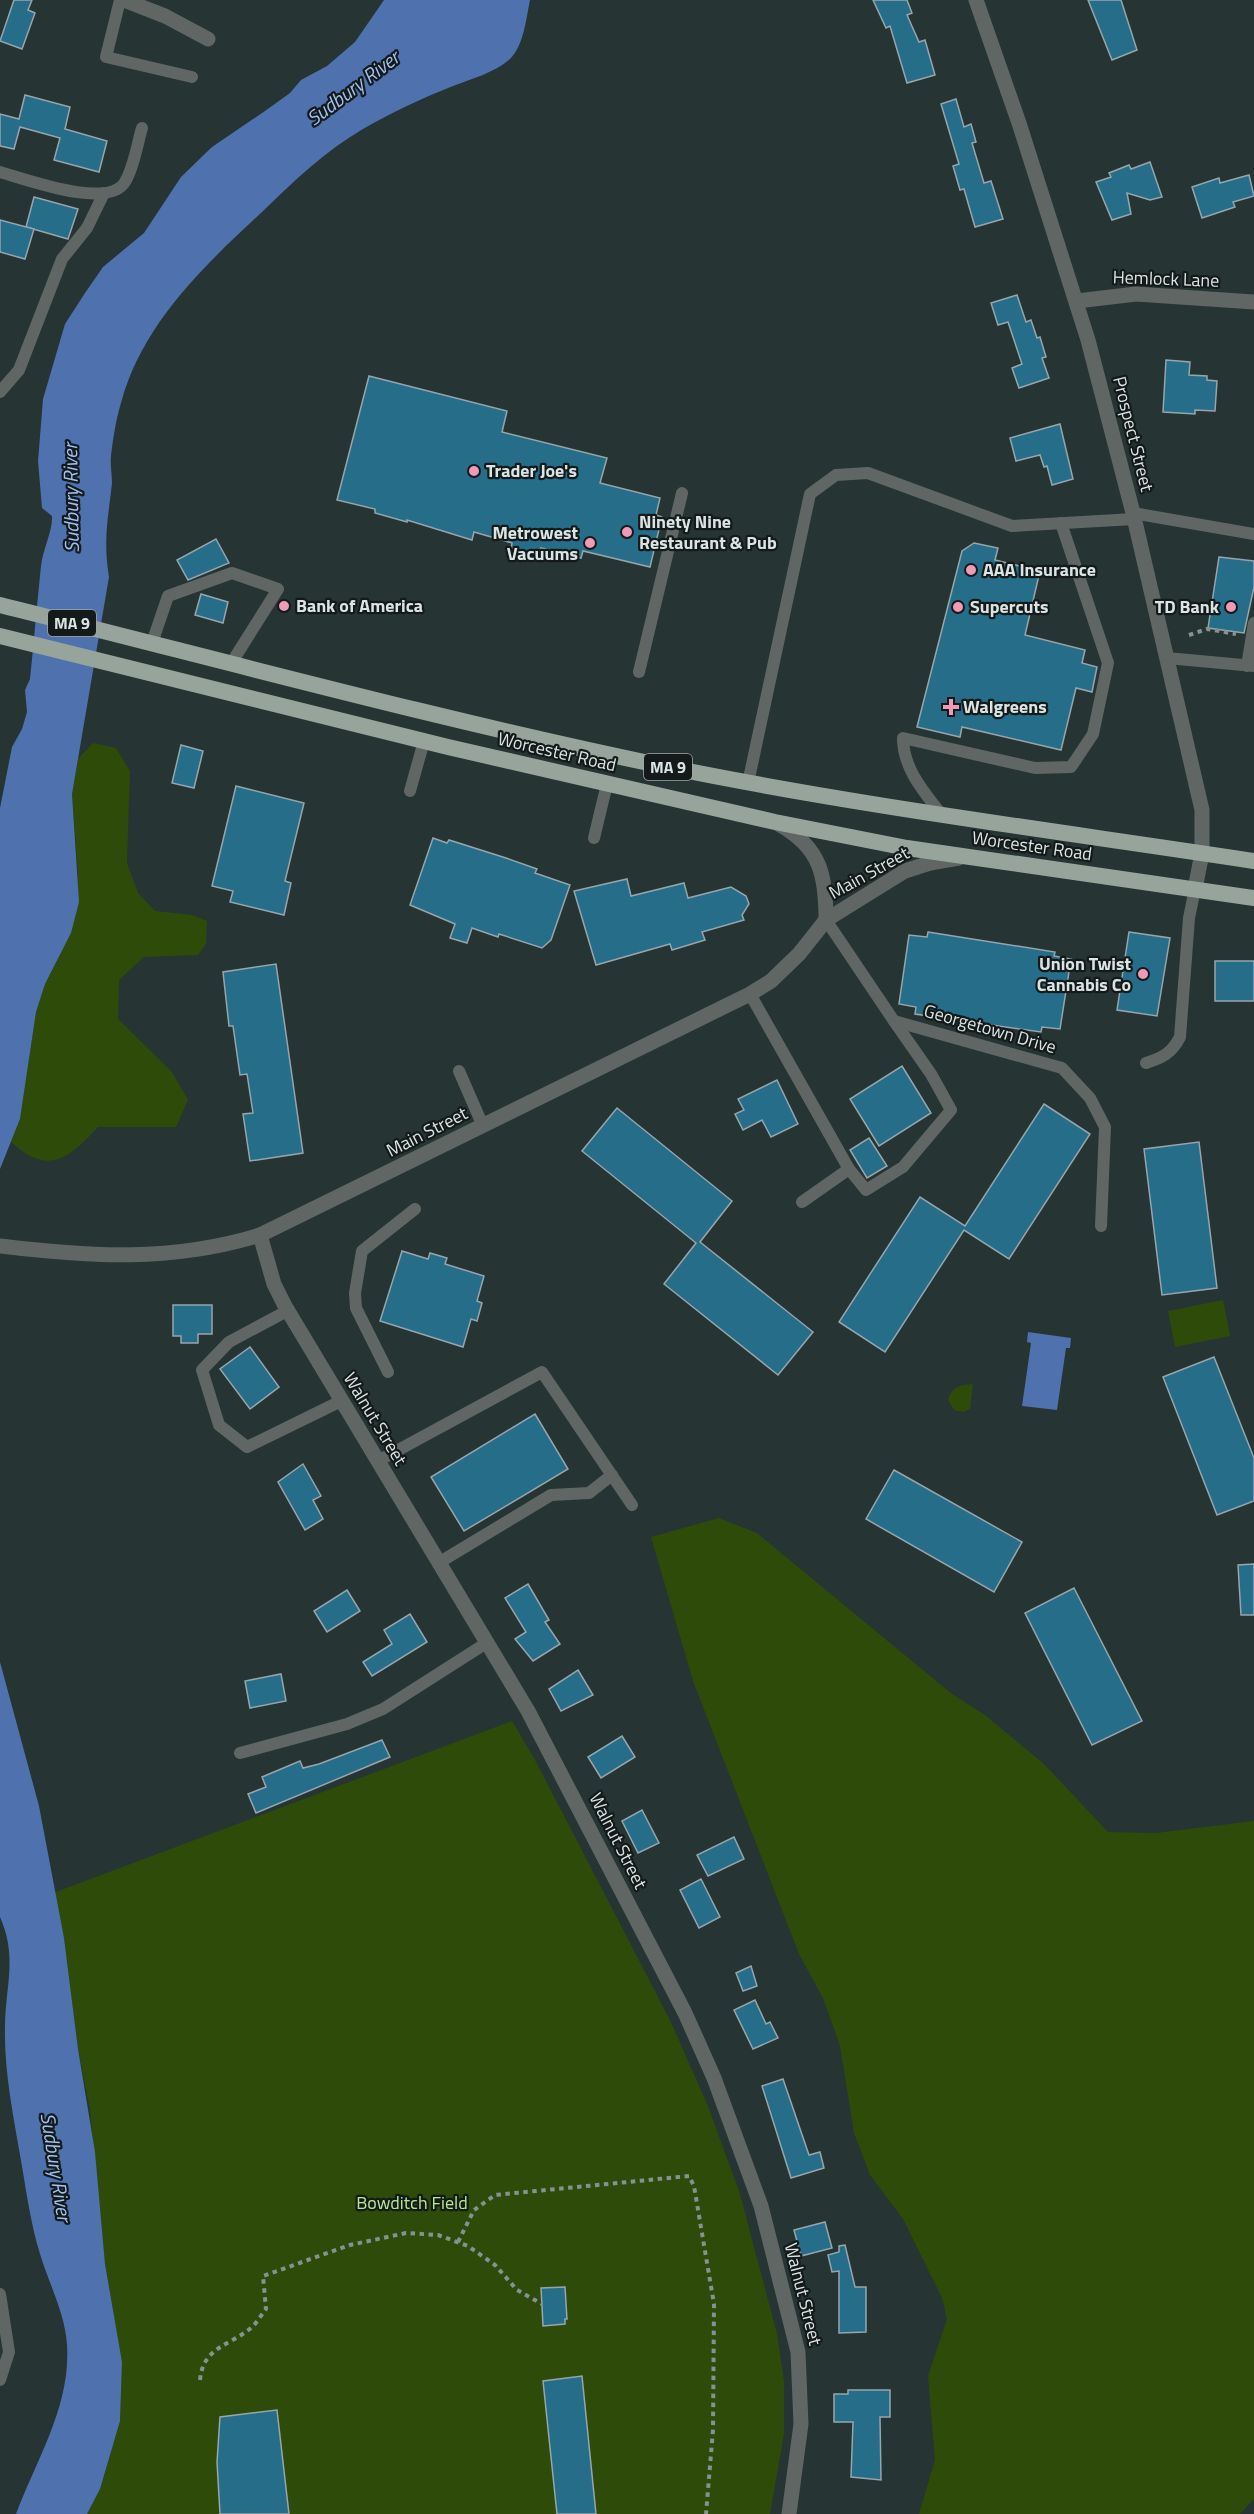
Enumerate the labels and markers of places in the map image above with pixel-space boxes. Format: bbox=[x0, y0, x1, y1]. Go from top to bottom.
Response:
place label: Trader Joe's bbox=[486, 457, 577, 484]
marker: Trader Joe's bbox=[467, 464, 481, 478]
place label: Ninety Nine Restaurant & Pub bbox=[639, 508, 777, 556]
place label: Metrowest Vacuums bbox=[493, 519, 578, 567]
marker: Ninety Nine Restaurant & Pub bbox=[620, 525, 634, 539]
marker: Metrowest Vacuums bbox=[583, 536, 597, 550]
place label: AAA Insurance bbox=[983, 556, 1096, 583]
marker: AAA Insurance bbox=[964, 563, 978, 577]
place label: Bank of America bbox=[296, 592, 423, 619]
place label: Supercuts bbox=[970, 593, 1048, 620]
place label: TD Bank bbox=[1155, 593, 1220, 620]
marker: Bank of America bbox=[277, 599, 291, 613]
marker: Supercuts bbox=[951, 600, 965, 614]
marker: TD Bank bbox=[1224, 600, 1238, 614]
place label: Walgreens bbox=[963, 693, 1047, 720]
marker: Walgreens bbox=[944, 700, 958, 714]
place label: Union Twist Cannabis Co bbox=[1037, 950, 1131, 998]
marker: Union Twist Cannabis Co bbox=[1136, 967, 1150, 981]

